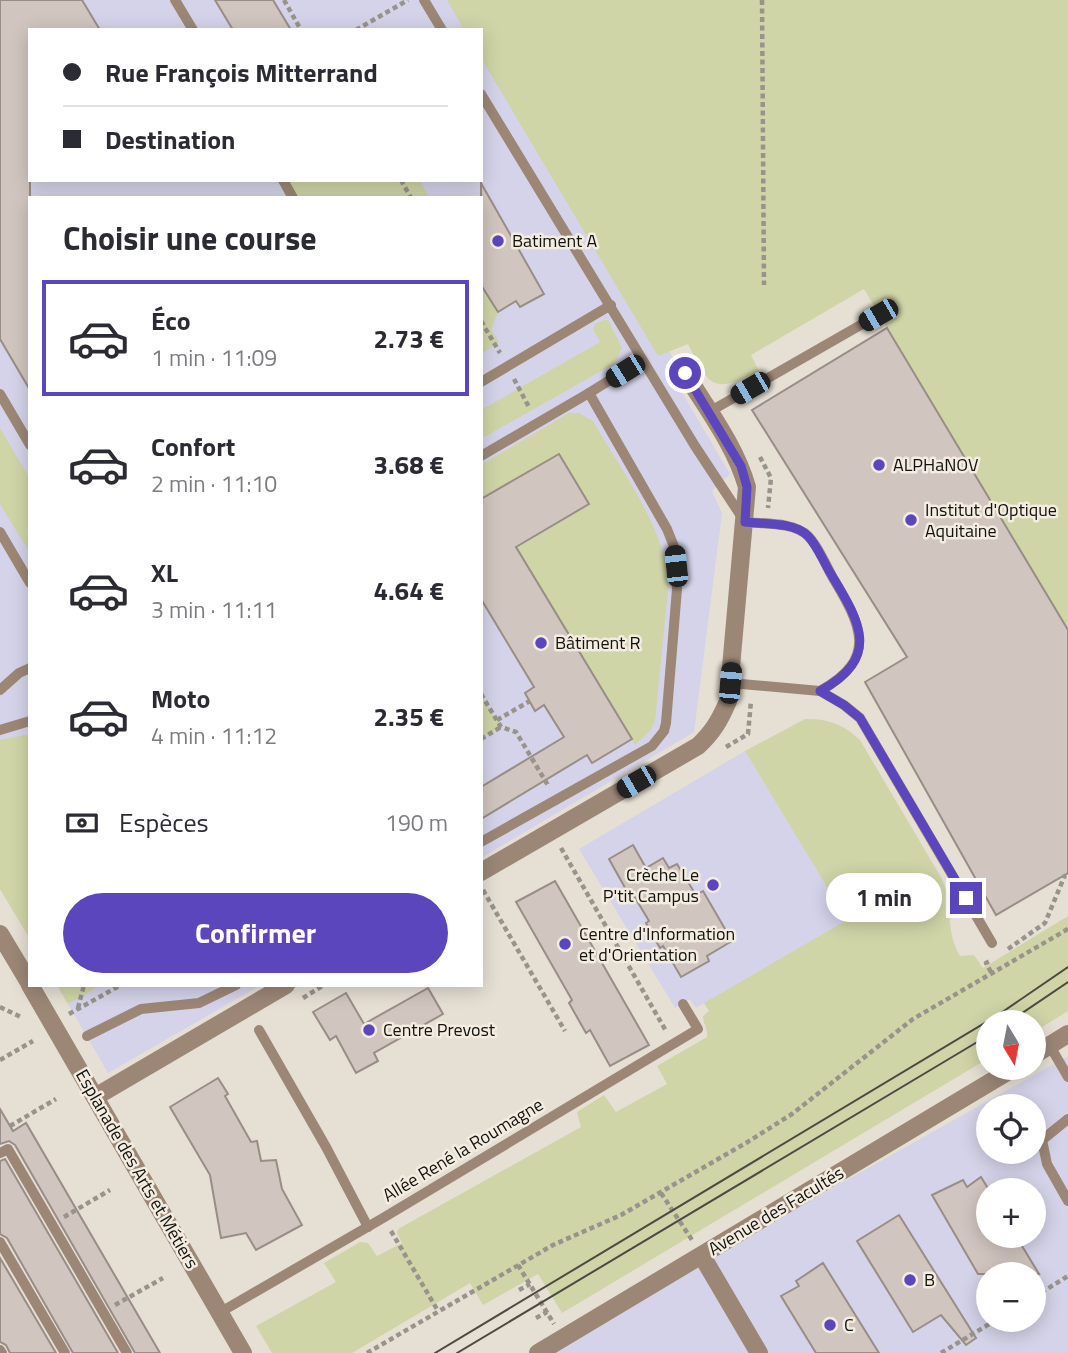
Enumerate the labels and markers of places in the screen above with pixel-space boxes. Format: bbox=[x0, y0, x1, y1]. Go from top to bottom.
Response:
place label: Batiment A bbox=[512, 227, 597, 254]
marker: Batiment A bbox=[490, 233, 506, 249]
place label: ALPHaNOV bbox=[893, 451, 979, 478]
marker: ALPHaNOV bbox=[871, 457, 887, 473]
place label: Institut d'Optique Aquitaine bbox=[925, 496, 1057, 544]
marker: Institut d'Optique Aquitaine bbox=[903, 512, 919, 528]
place label: Bâtiment R bbox=[555, 629, 640, 656]
marker: Bâtiment R bbox=[533, 635, 549, 651]
place label: Crèche Le P'tit Campus bbox=[603, 861, 699, 909]
marker: Crèche Le P'tit Campus bbox=[705, 877, 721, 893]
place label: Centre d'Information et d'Orientation bbox=[579, 920, 735, 968]
marker: Centre d'Information et d'Orientation bbox=[557, 936, 573, 952]
place label: Centre Prevost bbox=[383, 1016, 496, 1043]
marker: Centre Prevost bbox=[361, 1022, 377, 1038]
place label: B bbox=[924, 1266, 935, 1293]
marker: B bbox=[902, 1272, 918, 1288]
place label: C bbox=[844, 1311, 854, 1338]
marker: C bbox=[822, 1317, 838, 1333]

